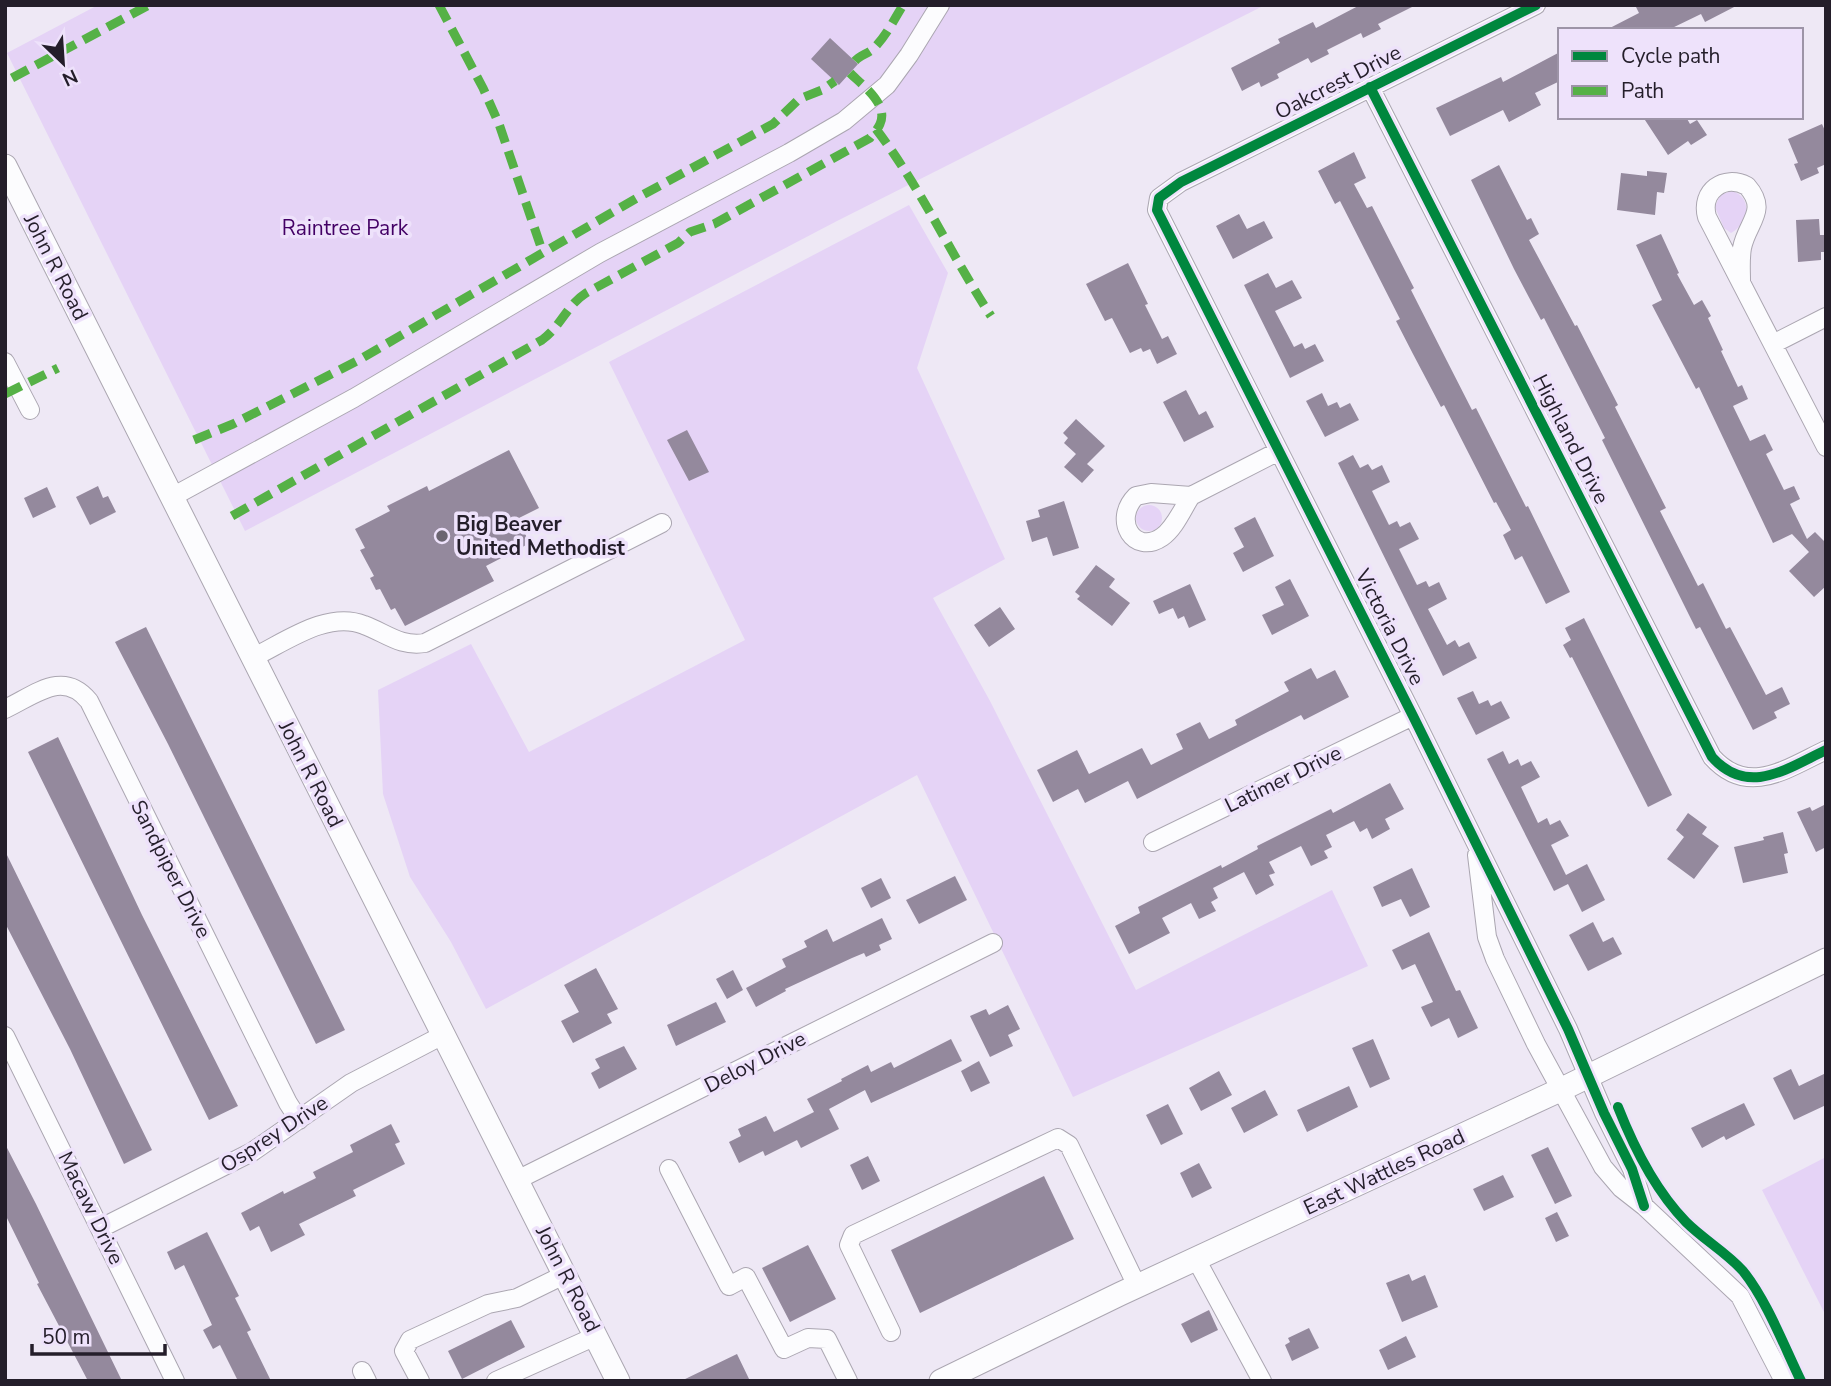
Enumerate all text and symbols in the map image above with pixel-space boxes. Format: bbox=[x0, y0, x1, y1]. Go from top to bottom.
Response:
north arrow bbox=[28, 28, 98, 98]
legend bbox=[1558, 28, 1803, 119]
street label: Oakcrest Drive bbox=[1270, 38, 1406, 126]
text: Cycle path bbox=[1621, 42, 1720, 70]
text: N bbox=[58, 63, 82, 92]
text: Path bbox=[1621, 77, 1664, 105]
street label: John R Road bbox=[17, 208, 95, 325]
park label: Raintree Park bbox=[282, 214, 409, 242]
street label: Highland Drive bbox=[1526, 369, 1616, 509]
place label: Big Beaver United Methodist bbox=[456, 510, 626, 562]
marker: Big Beaver United Methodist bbox=[434, 528, 450, 544]
street label: Victoria Drive bbox=[1348, 563, 1431, 690]
street label: John R Road bbox=[272, 715, 350, 832]
street label: Latimer Drive bbox=[1220, 739, 1346, 819]
street label: Sandpiper Drive bbox=[124, 795, 218, 943]
street label: Deloy Drive bbox=[699, 1024, 811, 1100]
street label: Osprey Drive bbox=[215, 1089, 333, 1179]
street label: East Wattles Road bbox=[1299, 1122, 1469, 1222]
street label: Macaw Drive bbox=[52, 1147, 130, 1269]
street label: John R Road bbox=[529, 1220, 607, 1337]
scale bar bbox=[32, 1312, 164, 1356]
text: 50 m bbox=[42, 1323, 91, 1351]

